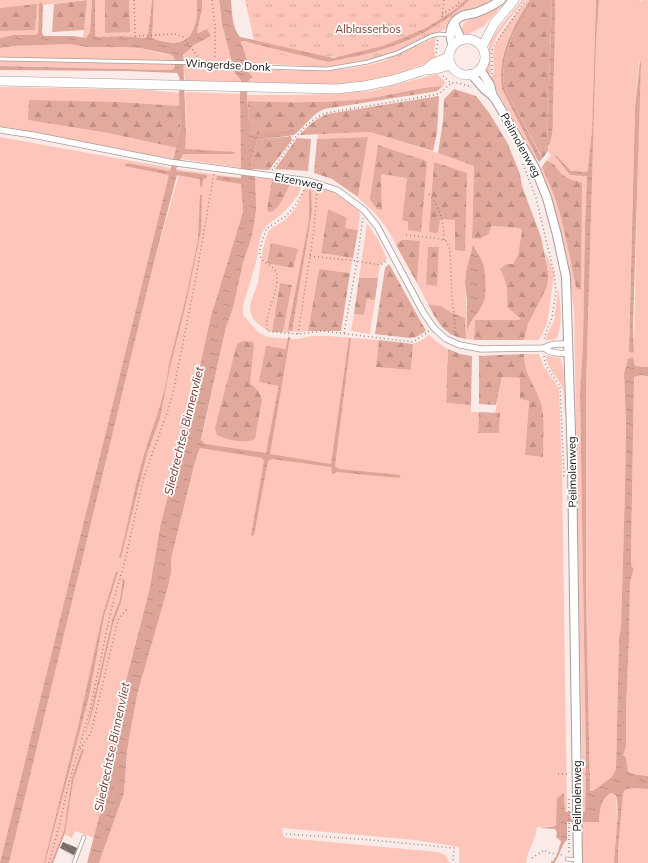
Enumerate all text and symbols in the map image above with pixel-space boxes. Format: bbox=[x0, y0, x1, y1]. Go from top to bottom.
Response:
park label: Alblasserbos bbox=[335, 22, 401, 36]
street label: Wingerdse Donk bbox=[185, 56, 271, 74]
street label: Peilmolenweg bbox=[498, 110, 544, 180]
street label: Elzenweg bbox=[274, 169, 324, 193]
water label: Sliedrechtse Binnenvliet bbox=[160, 364, 207, 497]
street label: Peilmolenweg bbox=[564, 436, 580, 508]
water label: Sliedrechtse Binnenvliet bbox=[90, 680, 133, 813]
street label: Peilmolenweg bbox=[570, 760, 584, 832]

